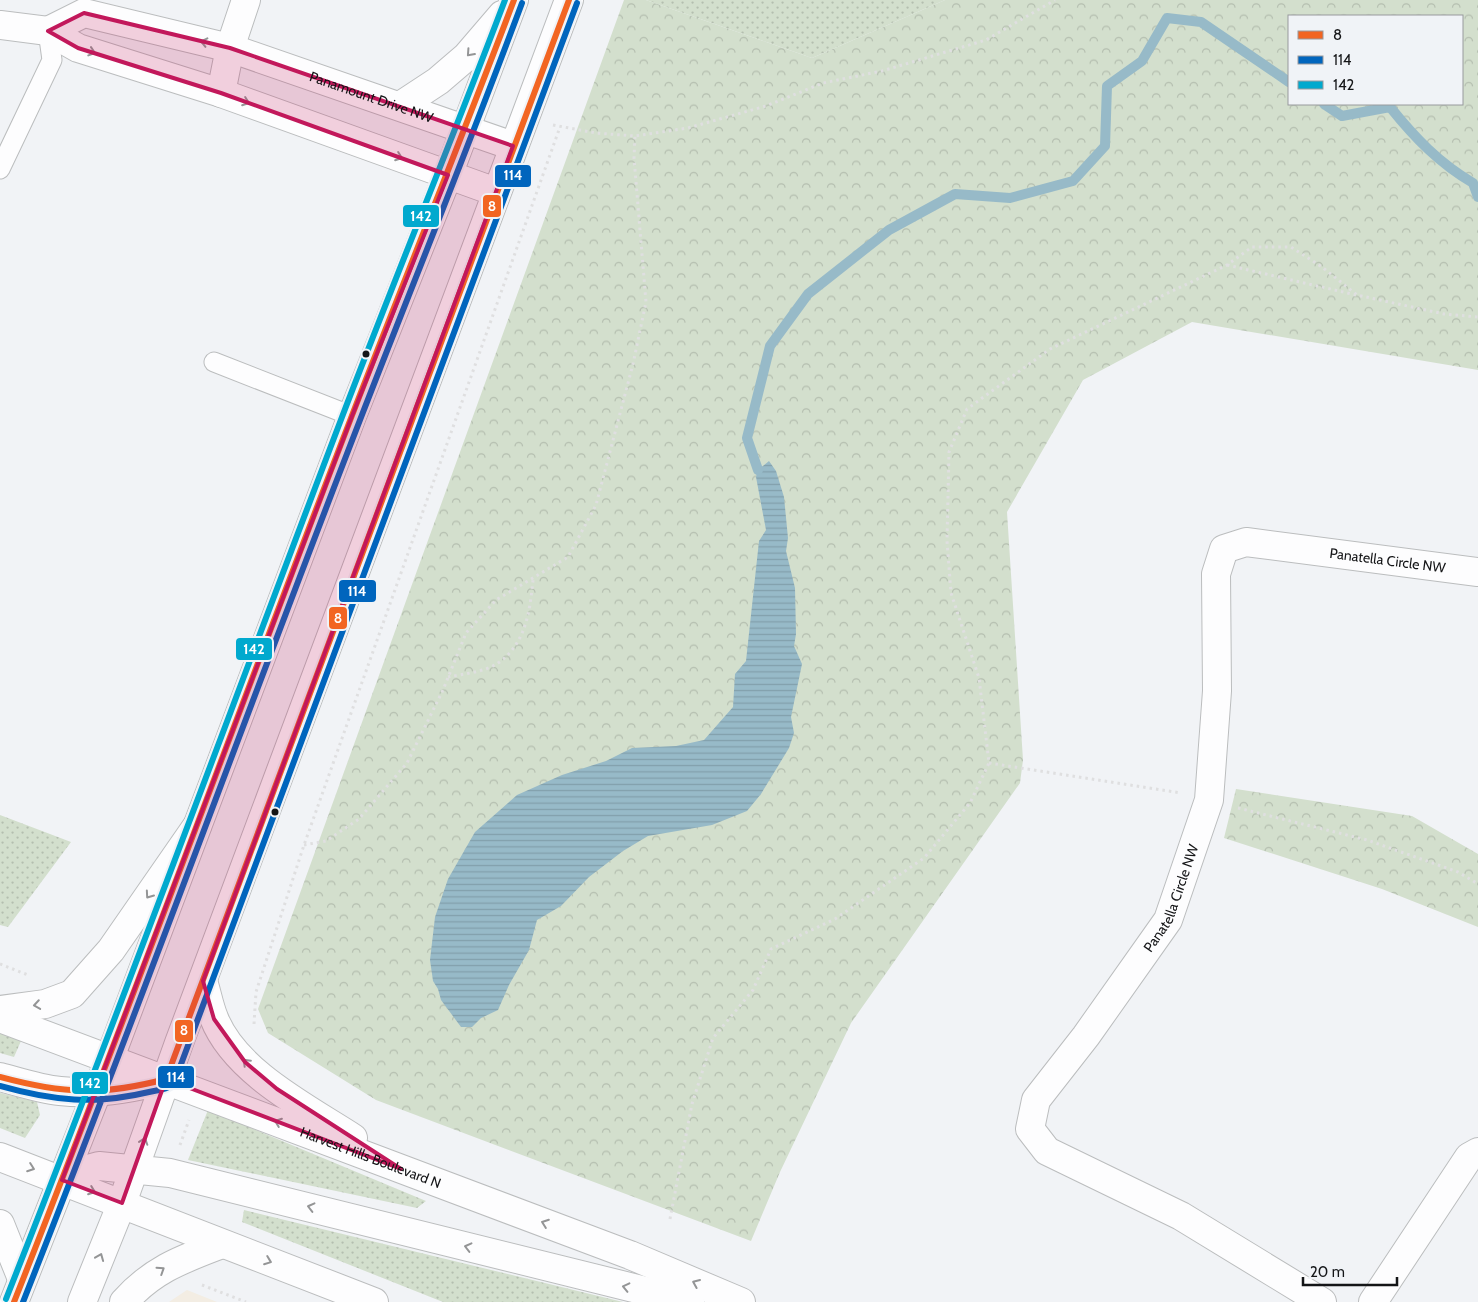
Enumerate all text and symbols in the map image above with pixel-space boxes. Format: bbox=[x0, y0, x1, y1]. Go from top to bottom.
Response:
legend bbox=[1288, 15, 1463, 105]
text: 8 bbox=[1333, 26, 1342, 44]
one-way arrow bbox=[199, 37, 208, 48]
one-way arrow bbox=[87, 46, 95, 56]
one-way arrow bbox=[466, 47, 475, 56]
text: 114 bbox=[1333, 51, 1352, 69]
street label: Panamount Drive NW bbox=[307, 67, 436, 127]
text: 142 bbox=[1333, 76, 1355, 94]
one-way arrow bbox=[241, 96, 250, 106]
one-way arrow bbox=[394, 151, 403, 161]
line badge: 114 bbox=[494, 164, 532, 188]
text: 114 bbox=[503, 166, 523, 184]
line badge: 8 bbox=[482, 194, 502, 218]
text: 8 bbox=[488, 197, 496, 215]
line badge: 142 bbox=[402, 204, 440, 228]
text: 142 bbox=[410, 207, 432, 225]
unlabelled marker bbox=[361, 349, 371, 359]
street label: Panatella Circle NW bbox=[1329, 544, 1447, 577]
line badge: 114 bbox=[338, 579, 377, 603]
text: 114 bbox=[347, 582, 367, 600]
line badge: 8 bbox=[328, 606, 348, 630]
text: 8 bbox=[334, 609, 342, 627]
line badge: 142 bbox=[235, 637, 273, 661]
text: 142 bbox=[243, 640, 265, 658]
unlabelled marker bbox=[270, 807, 280, 817]
street label: Panatella Circle NW bbox=[1139, 841, 1202, 955]
one-way arrow bbox=[146, 889, 155, 899]
one-way arrow bbox=[32, 999, 41, 1009]
line badge: 8 bbox=[174, 1019, 194, 1043]
text: 8 bbox=[180, 1021, 188, 1039]
one-way arrow bbox=[242, 1059, 251, 1068]
line badge: 114 bbox=[157, 1065, 195, 1089]
text: 114 bbox=[166, 1068, 186, 1086]
line badge: 142 bbox=[71, 1071, 109, 1095]
text: 142 bbox=[79, 1074, 101, 1092]
one-way arrow bbox=[275, 1118, 283, 1128]
street label: Harvest Hills Boulevard N bbox=[298, 1123, 444, 1192]
one-way arrow bbox=[138, 1137, 148, 1146]
one-way arrow bbox=[26, 1162, 35, 1172]
one-way arrow bbox=[87, 1185, 96, 1196]
one-way arrow bbox=[307, 1203, 315, 1213]
one-way arrow bbox=[541, 1219, 550, 1229]
one-way arrow bbox=[464, 1242, 473, 1253]
one-way arrow bbox=[94, 1253, 105, 1262]
scale bar bbox=[1303, 1254, 1397, 1286]
one-way arrow bbox=[263, 1255, 272, 1265]
text: 20 m bbox=[1310, 1263, 1345, 1281]
one-way arrow bbox=[155, 1267, 165, 1276]
one-way arrow bbox=[692, 1278, 701, 1289]
one-way arrow bbox=[621, 1282, 630, 1293]

